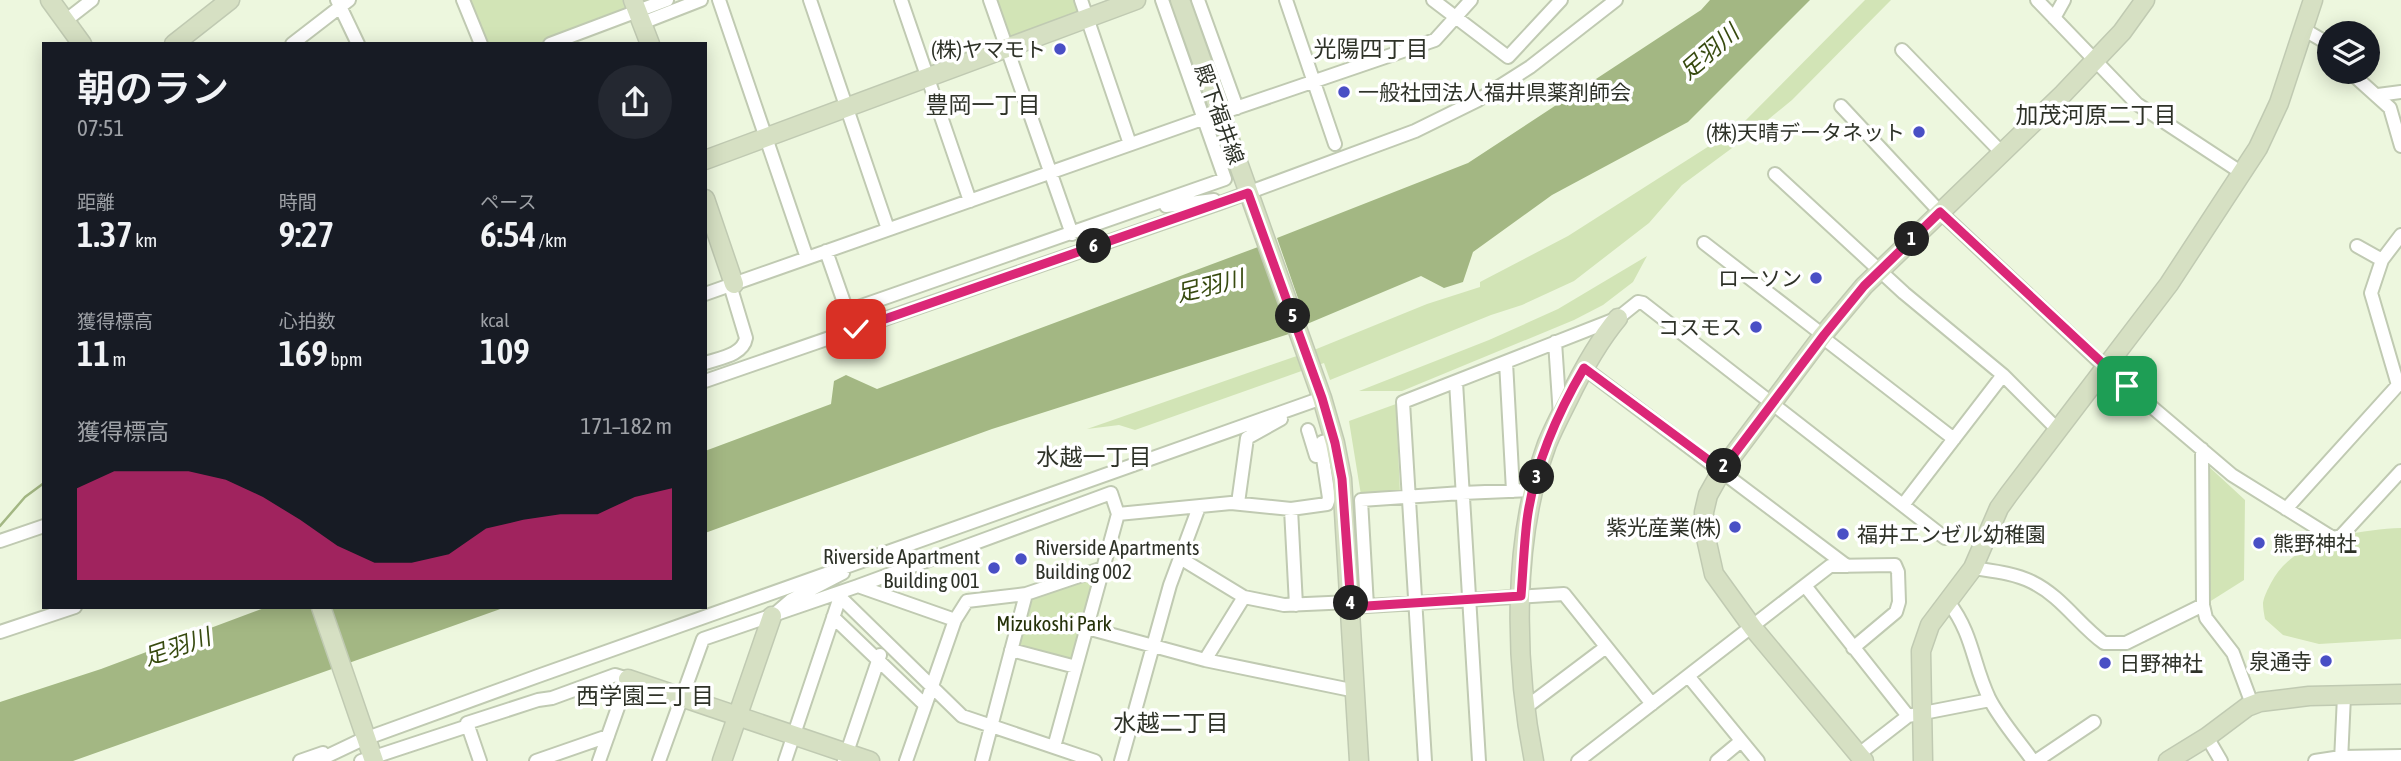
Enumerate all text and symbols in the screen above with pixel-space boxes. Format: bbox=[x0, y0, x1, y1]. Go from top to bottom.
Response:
water label: 足羽川 bbox=[1674, 18, 1746, 84]
map controls bbox=[2317, 21, 2380, 84]
button: layers bbox=[2317, 21, 2380, 84]
district label: 光陽四丁目 bbox=[1314, 36, 1429, 62]
place label: (株)ヤマモト bbox=[931, 37, 1046, 61]
marker: (株)ヤマモト bbox=[1052, 41, 1068, 57]
street label: 殿下福井線 bbox=[1191, 61, 1249, 167]
button: share bbox=[598, 65, 672, 139]
text: 朝のラン bbox=[77, 67, 229, 110]
place label: 一般社団法人福井県薬剤師会 bbox=[1358, 80, 1631, 104]
marker: 一般社団法人福井県薬剤師会 bbox=[1336, 84, 1352, 100]
district label: 豊岡一丁目 bbox=[926, 92, 1041, 118]
district label: 加茂河原二丁目 bbox=[2016, 102, 2177, 128]
text: 07:51 bbox=[77, 115, 124, 141]
place label: (株)天晴データネット bbox=[1706, 120, 1905, 144]
marker: (株)天晴データネット bbox=[1911, 124, 1927, 140]
text: 距離 bbox=[77, 191, 115, 213]
text: 時間 bbox=[279, 191, 317, 213]
text: ペース bbox=[480, 191, 536, 213]
text: 1.37 bbox=[77, 214, 133, 254]
text: 9:27 bbox=[279, 214, 334, 254]
text: 6:54 bbox=[480, 214, 536, 254]
pin: 1 bbox=[1895, 222, 1930, 256]
text: 1 bbox=[1907, 227, 1916, 249]
text: km bbox=[133, 229, 157, 251]
text: /km bbox=[536, 229, 567, 251]
pin: 6 bbox=[1076, 229, 1112, 264]
text: 6 bbox=[1089, 234, 1098, 256]
water label: 足羽川 bbox=[1173, 264, 1250, 307]
place label: ローソン bbox=[1718, 266, 1802, 290]
marker: ローソン bbox=[1808, 270, 1824, 286]
pin: 5 bbox=[1276, 298, 1310, 334]
pin bbox=[826, 299, 886, 359]
text: 5 bbox=[1288, 304, 1297, 326]
text: kcal bbox=[480, 309, 509, 331]
text: 獲得標高 bbox=[77, 310, 153, 332]
text: 心拍数 bbox=[279, 310, 336, 332]
icon: check bbox=[837, 310, 875, 348]
place label: コスモス bbox=[1658, 315, 1742, 339]
marker: コスモス bbox=[1748, 319, 1764, 335]
text: 109 bbox=[480, 331, 530, 371]
text: 11 bbox=[77, 333, 110, 373]
text: 169 bbox=[279, 333, 328, 373]
text: m bbox=[110, 348, 126, 370]
text: bpm bbox=[328, 348, 362, 370]
pin bbox=[2097, 356, 2157, 416]
icon: arrive bbox=[2108, 367, 2146, 405]
text: 171–182 m bbox=[581, 413, 672, 439]
text: 獲得標高 bbox=[77, 419, 169, 445]
district label: 水越一丁目 bbox=[1037, 444, 1152, 470]
pin: 2 bbox=[1706, 448, 1742, 484]
text: 2 bbox=[1719, 454, 1728, 476]
pin: 3 bbox=[1520, 460, 1554, 494]
text: 3 bbox=[1532, 465, 1541, 487]
place label: 紫光産業(株) bbox=[1606, 515, 1721, 539]
marker: 紫光産業(株) bbox=[1727, 519, 1743, 535]
place label: 福井エンゼル幼稚園 bbox=[1857, 522, 2046, 546]
marker: 福井エンゼル幼稚園 bbox=[1835, 526, 1851, 542]
place label: 熊野神社 bbox=[2273, 531, 2357, 555]
place label: Riverside Apartments Building 002 bbox=[1035, 535, 1199, 583]
marker: 熊野神社 bbox=[2251, 535, 2267, 551]
place label: Riverside Apartment Building 001 bbox=[823, 544, 980, 592]
marker: Riverside Apartments Building 002 bbox=[1013, 551, 1029, 567]
marker: Riverside Apartment Building 001 bbox=[986, 560, 1002, 576]
pin: 4 bbox=[1334, 586, 1368, 620]
text: 4 bbox=[1346, 591, 1355, 613]
park label: Mizukoshi Park bbox=[996, 611, 1112, 635]
water label: 足羽川 bbox=[140, 622, 217, 671]
place label: 泉通寺 bbox=[2249, 649, 2312, 673]
place label: 日野神社 bbox=[2119, 651, 2203, 675]
marker: 泉通寺 bbox=[2318, 653, 2334, 669]
marker: 日野神社 bbox=[2097, 655, 2113, 671]
district label: 西学園三丁目 bbox=[576, 683, 714, 709]
district label: 水越二丁目 bbox=[1114, 710, 1229, 736]

